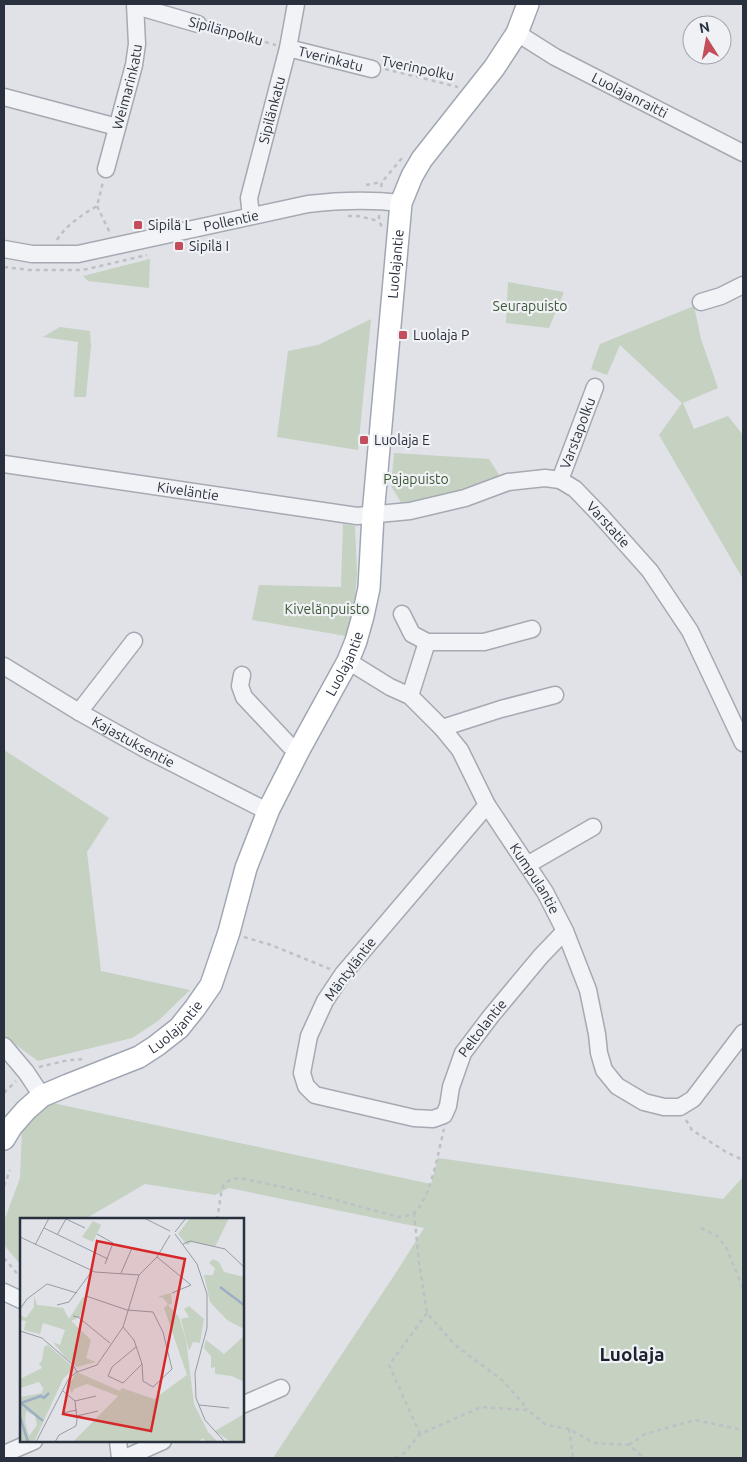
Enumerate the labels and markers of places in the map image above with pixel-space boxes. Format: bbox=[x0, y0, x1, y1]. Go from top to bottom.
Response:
place label: Sipilä L bbox=[148, 217, 192, 233]
marker: Sipilä L bbox=[132, 219, 144, 231]
place label: Sipilä I bbox=[189, 238, 229, 254]
marker: Sipilä I bbox=[173, 240, 185, 252]
place label: Luolaja P bbox=[413, 327, 469, 343]
marker: Luolaja P bbox=[397, 329, 409, 341]
place label: Luolaja E bbox=[374, 432, 430, 448]
marker: Luolaja E bbox=[358, 434, 370, 446]

